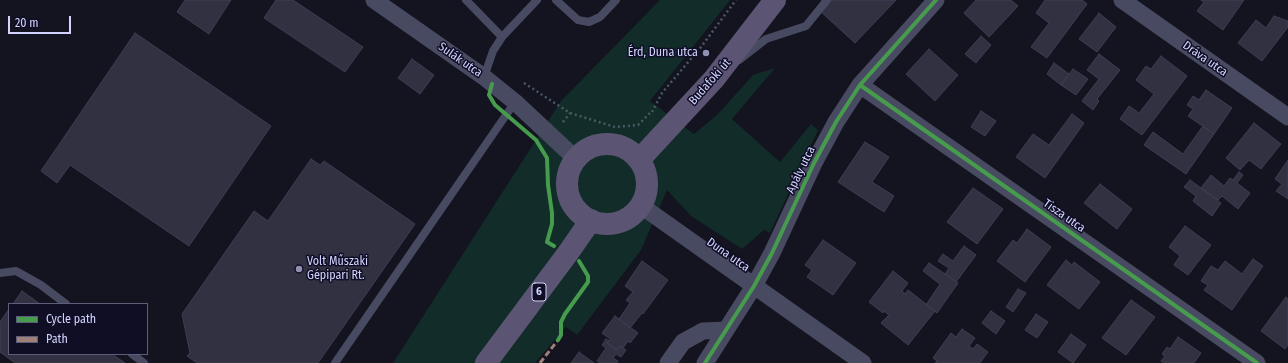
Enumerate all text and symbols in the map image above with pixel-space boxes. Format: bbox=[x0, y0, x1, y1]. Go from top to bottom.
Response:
scale bar bbox=[10, 8, 73, 34]
text: 20 m bbox=[15, 16, 39, 30]
street label: Dráva utca bbox=[1180, 38, 1230, 80]
street label: Sulák utca bbox=[435, 40, 485, 80]
place label: Érd, Duna utca bbox=[628, 46, 698, 60]
marker: Érd, Duna utca bbox=[701, 48, 711, 58]
street label: Budafoki út bbox=[686, 56, 734, 108]
street label: Apály utca bbox=[783, 144, 819, 196]
street label: Tisza utca bbox=[1040, 196, 1088, 236]
street label: Duna utca bbox=[704, 235, 752, 275]
place label: Volt Műszaki Gépipari Rt. bbox=[307, 255, 368, 283]
marker: Volt Műszaki Gépipari Rt. bbox=[294, 264, 304, 274]
road number: 6 bbox=[532, 283, 546, 301]
legend bbox=[8, 303, 148, 355]
text: Cycle path bbox=[46, 312, 96, 326]
text: Path bbox=[46, 332, 68, 346]

